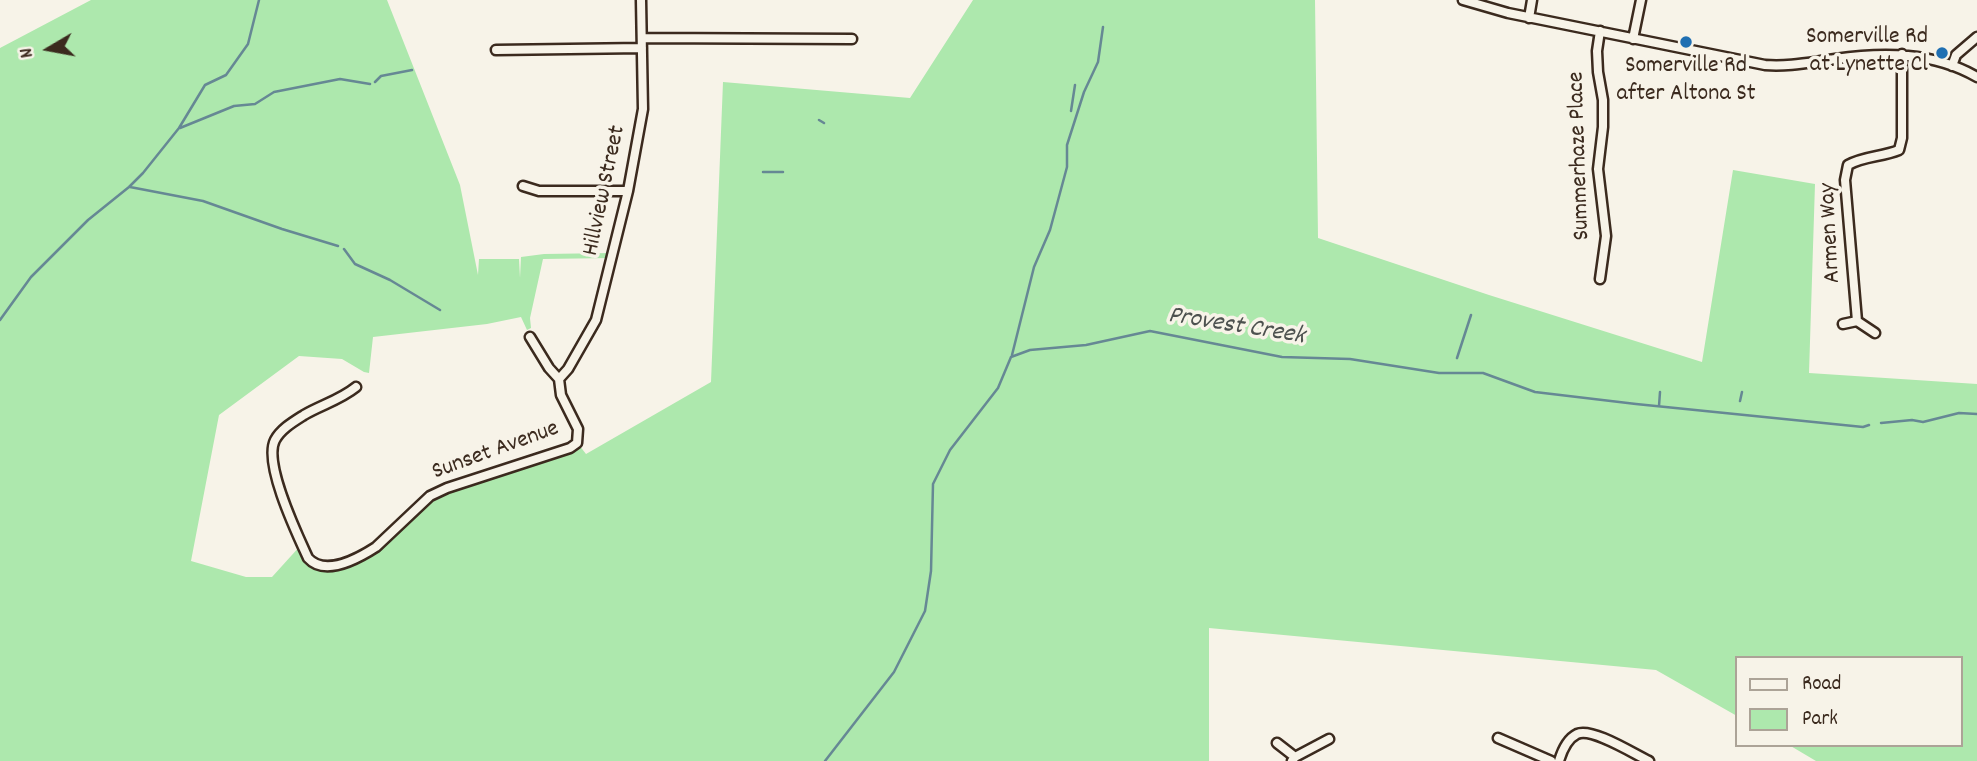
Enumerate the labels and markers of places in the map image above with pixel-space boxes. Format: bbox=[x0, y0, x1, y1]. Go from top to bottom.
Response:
place label: Somerville Rd at Lynette Cl bbox=[1806, 25, 1928, 81]
marker: Somerville Rd after Altona St bbox=[1678, 34, 1694, 50]
marker: Somerville Rd at Lynette Cl bbox=[1934, 45, 1950, 61]
place label: Somerville Rd after Altona St bbox=[1616, 54, 1756, 110]

